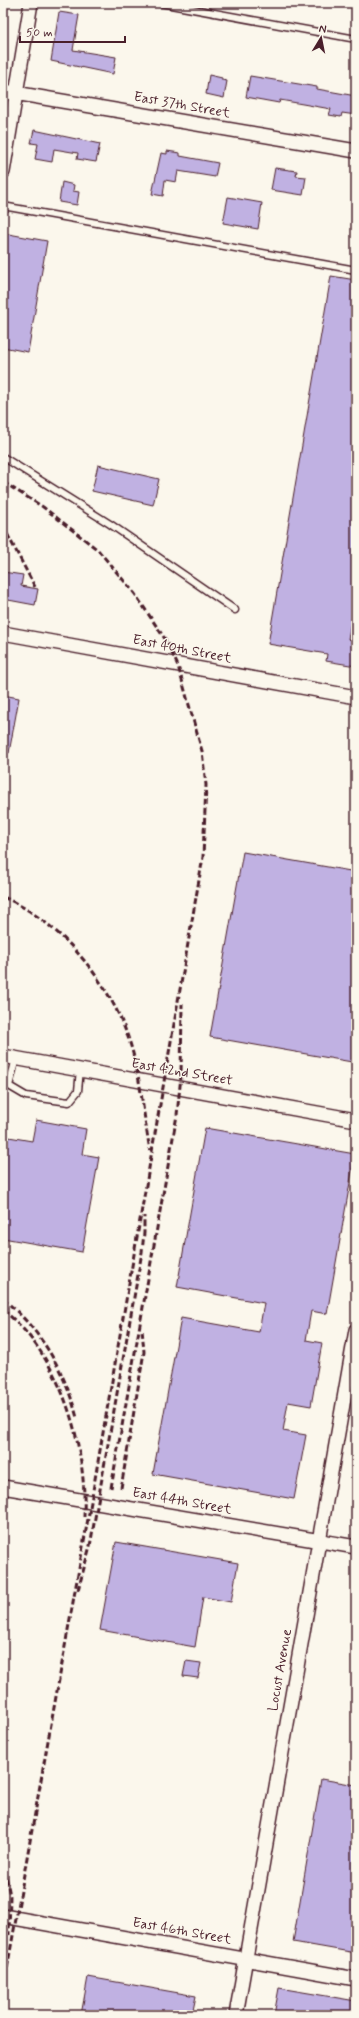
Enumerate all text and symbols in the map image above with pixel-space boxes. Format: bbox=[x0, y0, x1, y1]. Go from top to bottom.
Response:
scale bar bbox=[20, 18, 125, 44]
north arrow bbox=[301, 18, 341, 58]
text: N bbox=[318, 22, 327, 37]
text: 50 m bbox=[26, 25, 53, 41]
street label: East 37th Street bbox=[132, 88, 232, 122]
street label: East 40th Street bbox=[131, 631, 234, 668]
street label: East 42nd Street bbox=[130, 1054, 235, 1090]
street label: East 44th Street bbox=[131, 1483, 234, 1519]
street label: Locust Avenue bbox=[264, 1627, 296, 1713]
street label: East 46th Street bbox=[131, 1913, 234, 1949]

